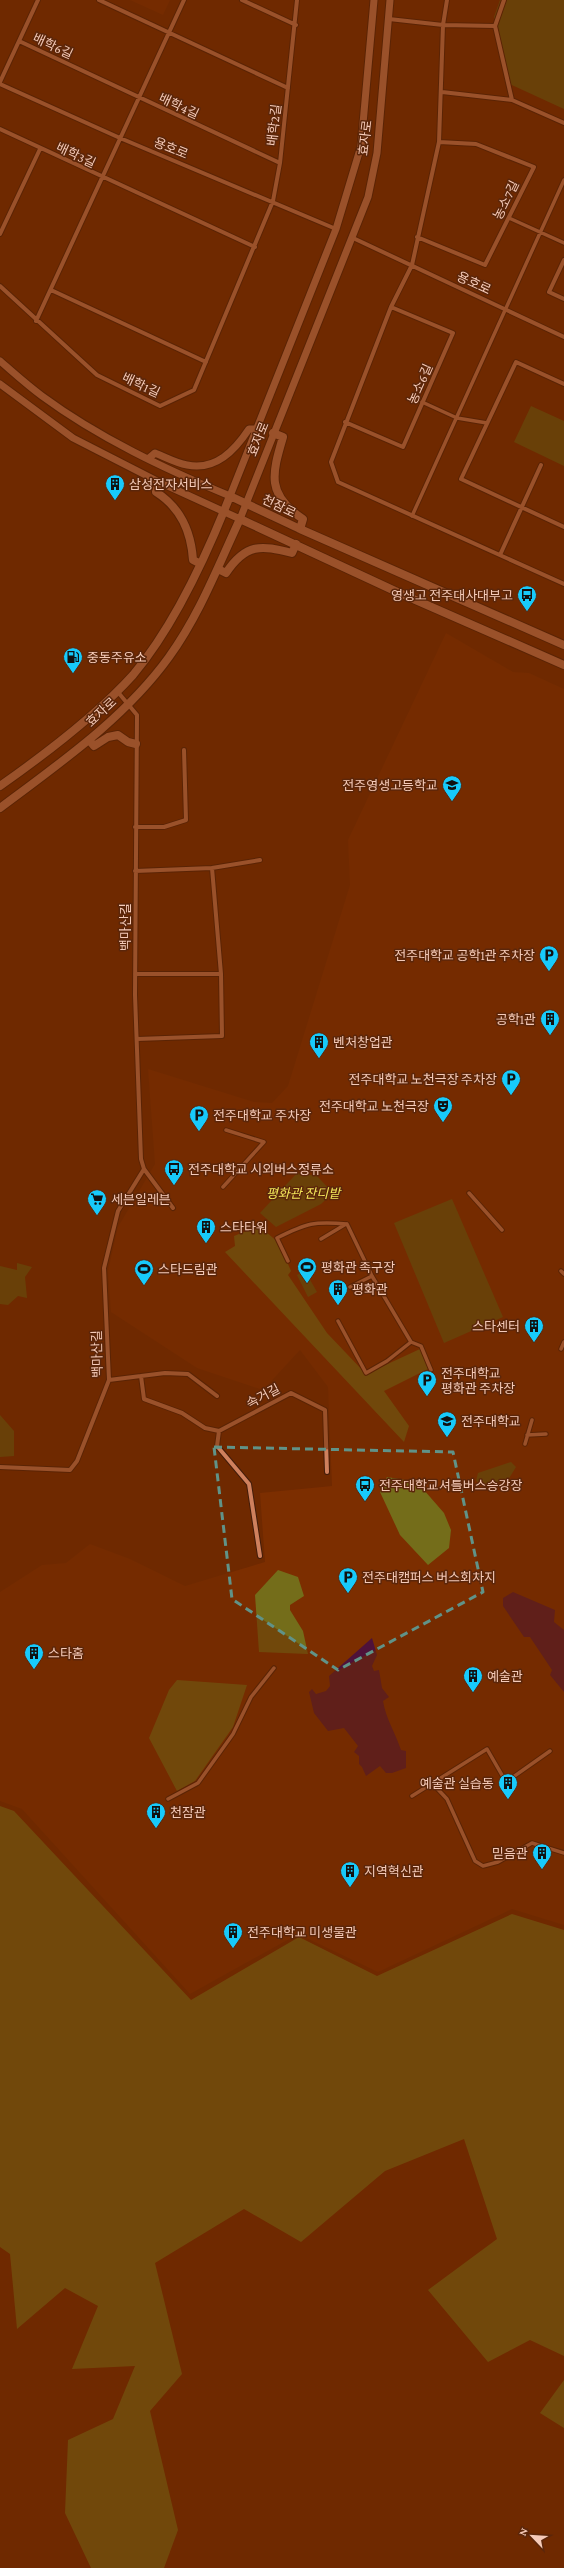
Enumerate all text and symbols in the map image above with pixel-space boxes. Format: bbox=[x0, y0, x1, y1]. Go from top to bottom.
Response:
street label: 배학6길 bbox=[31, 30, 75, 62]
street label: 배학4길 bbox=[157, 90, 201, 122]
street label: 배학2길 bbox=[264, 103, 284, 147]
street label: 효자로 bbox=[355, 119, 375, 157]
street label: 용호로 bbox=[152, 134, 190, 162]
street label: 배학3길 bbox=[54, 139, 98, 171]
street label: 농소7길 bbox=[490, 178, 522, 222]
street label: 용호로 bbox=[455, 269, 493, 297]
street label: 농소6길 bbox=[405, 362, 435, 406]
street label: 배학1길 bbox=[120, 370, 162, 400]
street label: 효자로 bbox=[244, 420, 272, 458]
building icon: 삼성전자서비스 bbox=[104, 473, 126, 501]
place label: 삼성전자서비스 bbox=[129, 477, 213, 492]
street label: 천잠로 bbox=[260, 491, 298, 521]
bus stop icon: 영생고 전주대사대부고 bbox=[516, 584, 538, 612]
place label: 영생고 전주대사대부고 bbox=[391, 588, 513, 603]
fuel station icon: 중동주유소 bbox=[62, 646, 84, 674]
place label: 중동주유소 bbox=[87, 650, 147, 665]
street label: 효자로 bbox=[83, 694, 119, 730]
school or university icon: 전주영생고등학교 bbox=[441, 774, 463, 802]
place label: 전주영생고등학교 bbox=[342, 778, 438, 793]
street label: 백마산길 bbox=[118, 903, 133, 951]
parking icon: 전주대학교 공학1관 주차장 bbox=[538, 944, 560, 972]
place label: 전주대학교 공학1관 주차장 bbox=[394, 948, 535, 963]
building icon: 공학1관 bbox=[539, 1008, 561, 1036]
place label: 공학1관 bbox=[496, 1012, 536, 1027]
building icon: 벤처창업관 bbox=[308, 1031, 330, 1059]
place label: 벤처창업관 bbox=[333, 1035, 393, 1050]
parking icon: 전주대학교 노천극장 주차장 bbox=[500, 1068, 522, 1096]
place label: 전주대학교 노천극장 주차장 bbox=[349, 1072, 497, 1087]
theatre icon: 전주대학교 노천극장 bbox=[432, 1095, 454, 1123]
place label: 전주대학교 노천극장 bbox=[319, 1099, 429, 1114]
parking icon: 전주대학교 주차장 bbox=[188, 1104, 210, 1132]
place label: 전주대학교 주차장 bbox=[213, 1108, 311, 1123]
bus stop icon: 전주대학교 시외버스정류소 bbox=[163, 1158, 185, 1186]
place label: 전주대학교 시외버스정류소 bbox=[188, 1162, 334, 1177]
park label: 평화관 잔디밭 bbox=[266, 1186, 342, 1201]
supermarket icon: 세븐일레븐 bbox=[86, 1188, 108, 1216]
place label: 세븐일레븐 bbox=[111, 1192, 171, 1207]
building icon: 스타타워 bbox=[195, 1216, 217, 1244]
place label: 스타타워 bbox=[220, 1220, 268, 1235]
sports icon: 평화관 족구장 bbox=[296, 1256, 318, 1284]
sports icon: 스타드림관 bbox=[133, 1258, 155, 1286]
place label: 평화관 족구장 bbox=[321, 1260, 395, 1275]
place label: 스타드림관 bbox=[158, 1262, 218, 1277]
building icon: 평화관 bbox=[327, 1278, 349, 1306]
place label: 평화관 bbox=[352, 1282, 388, 1297]
building icon: 스타센터 bbox=[523, 1315, 545, 1343]
place label: 스타센터 bbox=[472, 1319, 520, 1334]
street label: 백마산길 bbox=[89, 1330, 105, 1378]
place label: 전주대학교 평화관 주차장 bbox=[441, 1366, 515, 1396]
parking icon: 전주대학교 평화관 주차장 bbox=[416, 1369, 438, 1397]
street label: 속거길 bbox=[244, 1381, 282, 1411]
school or university icon: 전주대학교 bbox=[436, 1410, 458, 1438]
place label: 전주대학교 bbox=[461, 1414, 521, 1429]
bus stop icon: 전주대학교셔틀버스승강장 bbox=[354, 1474, 376, 1502]
place label: 전주대학교셔틀버스승강장 bbox=[379, 1478, 523, 1493]
parking icon: 전주대캠퍼스 버스회차지 bbox=[337, 1566, 359, 1594]
place label: 전주대캠퍼스 버스회차지 bbox=[362, 1570, 496, 1585]
building icon: 스타홈 bbox=[23, 1642, 45, 1670]
place label: 스타홈 bbox=[48, 1646, 84, 1661]
building icon: 예술관 bbox=[462, 1665, 484, 1693]
place label: 예술관 bbox=[487, 1669, 523, 1684]
building icon: 예술관 실습동 bbox=[497, 1772, 519, 1800]
place label: 예술관 실습동 bbox=[420, 1776, 494, 1791]
building icon: 천잠관 bbox=[145, 1801, 167, 1829]
place label: 천잠관 bbox=[170, 1805, 206, 1820]
building icon: 믿음관 bbox=[531, 1842, 553, 1870]
place label: 믿음관 bbox=[492, 1846, 528, 1861]
building icon: 지역혁신관 bbox=[339, 1860, 361, 1888]
place label: 지역혁신관 bbox=[364, 1864, 424, 1879]
building icon: 전주대학교 미생물관 bbox=[222, 1921, 244, 1949]
place label: 전주대학교 미생물관 bbox=[247, 1925, 357, 1940]
north arrow bbox=[512, 2516, 552, 2556]
text: N bbox=[516, 2525, 530, 2538]

